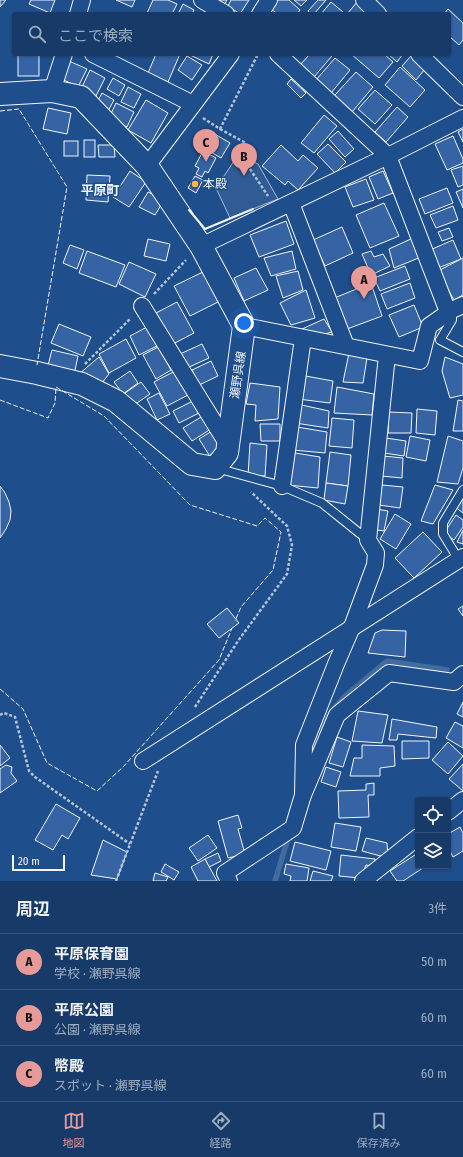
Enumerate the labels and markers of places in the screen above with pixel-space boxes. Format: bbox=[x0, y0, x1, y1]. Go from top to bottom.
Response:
pin: C bbox=[193, 129, 219, 162]
pin: B bbox=[231, 143, 257, 176]
place label: 本殿 bbox=[203, 177, 227, 191]
marker: 本殿 bbox=[190, 179, 200, 189]
pin: A bbox=[351, 266, 377, 299]

